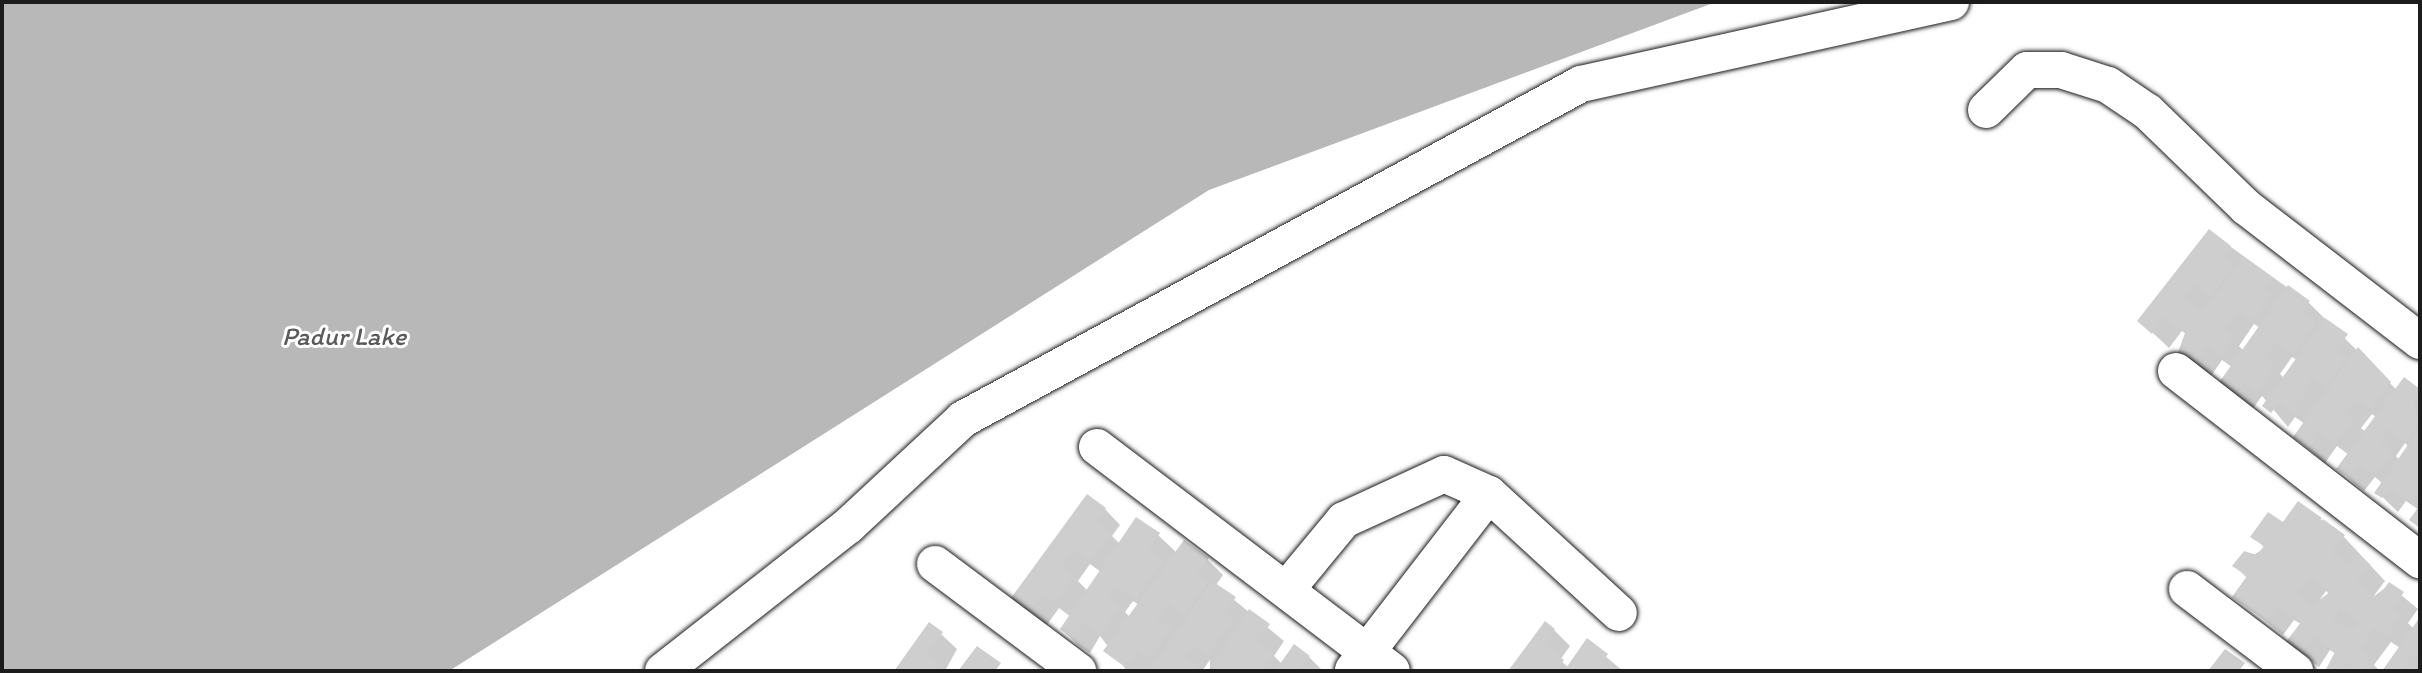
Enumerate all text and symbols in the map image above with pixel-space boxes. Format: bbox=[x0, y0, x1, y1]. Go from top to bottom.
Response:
water label: Padur Lake bbox=[282, 321, 406, 353]

